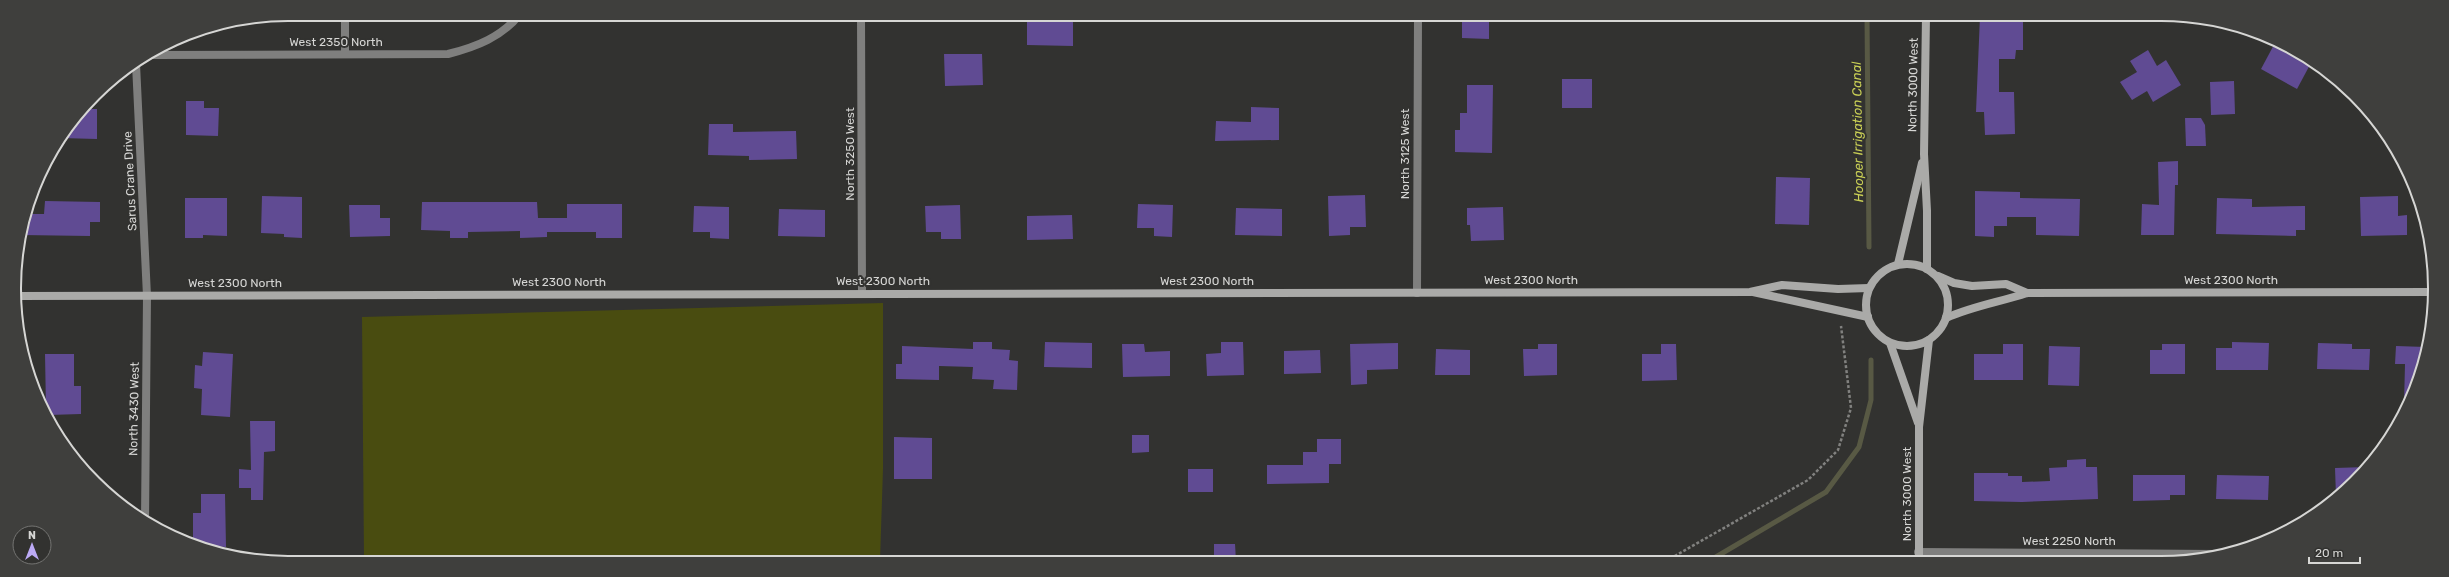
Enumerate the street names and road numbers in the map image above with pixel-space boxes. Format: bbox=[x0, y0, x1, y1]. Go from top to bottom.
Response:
street label: West 2350 North bbox=[289, 35, 383, 49]
street label: North 3000 West bbox=[1905, 37, 1921, 132]
street label: North 3250 West bbox=[843, 107, 857, 201]
street label: North 3125 West bbox=[1398, 108, 1412, 199]
street label: Sarus Crane Drive bbox=[120, 131, 140, 231]
street label: West 2300 North bbox=[1484, 273, 1578, 287]
street label: West 2300 North bbox=[2184, 273, 2278, 287]
street label: West 2300 North bbox=[836, 274, 930, 288]
street label: West 2300 North bbox=[1160, 274, 1254, 288]
street label: West 2300 North bbox=[512, 275, 606, 289]
street label: West 2300 North bbox=[188, 276, 282, 290]
street label: North 3430 West bbox=[126, 362, 142, 456]
street label: North 3000 West bbox=[1900, 446, 1914, 541]
street label: West 2250 North bbox=[2022, 534, 2116, 548]

